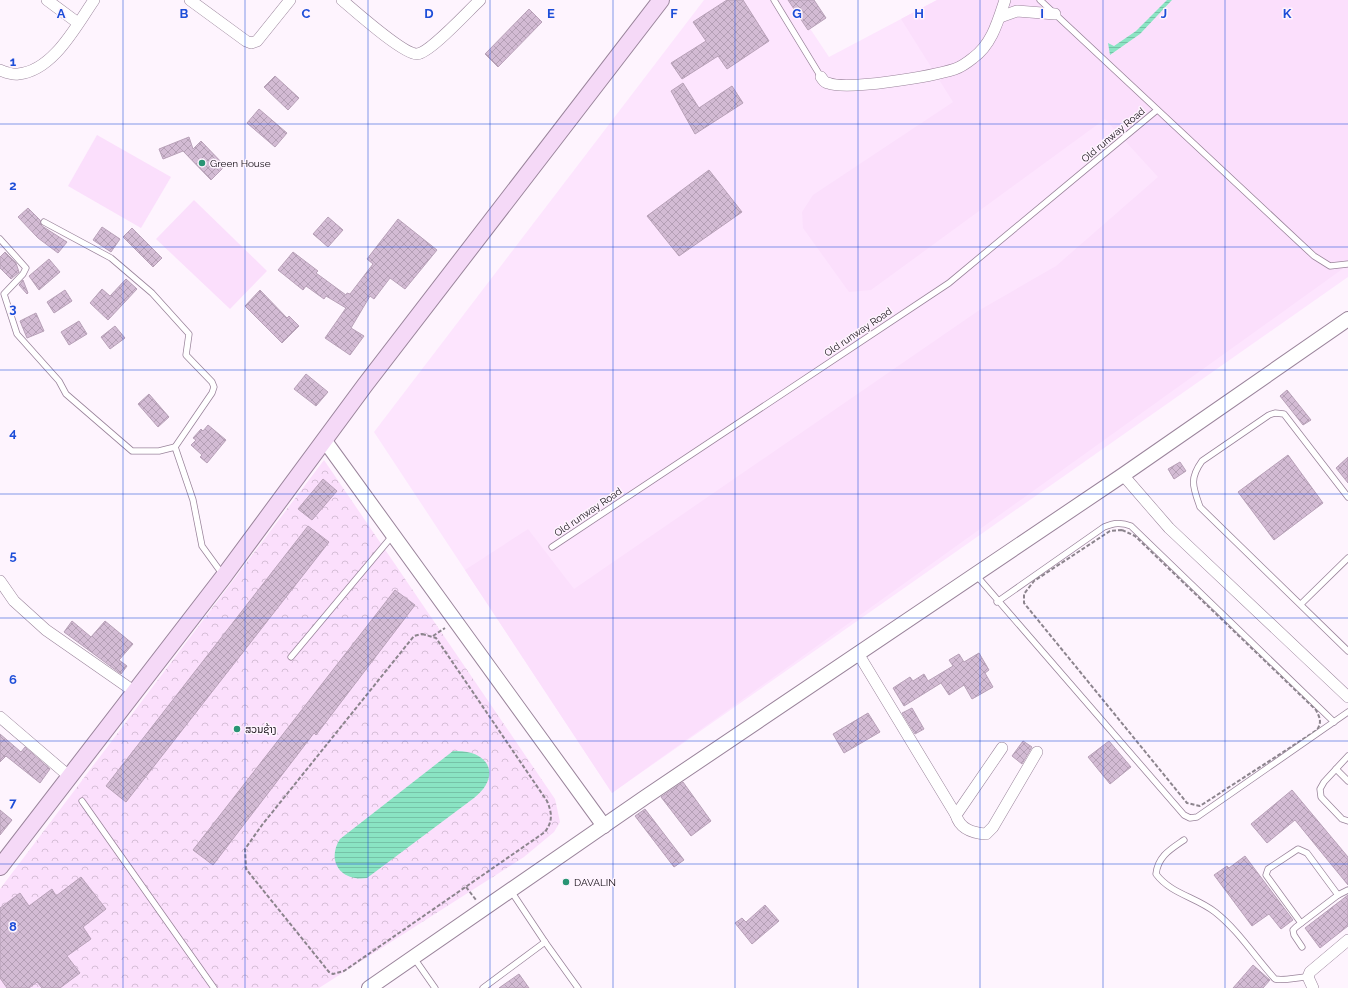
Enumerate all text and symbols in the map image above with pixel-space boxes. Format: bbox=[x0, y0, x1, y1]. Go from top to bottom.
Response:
text: A bbox=[57, 6, 66, 21]
text: B bbox=[180, 6, 189, 21]
text: C bbox=[302, 6, 311, 21]
text: D bbox=[424, 6, 434, 21]
text: E bbox=[547, 6, 555, 21]
text: F bbox=[670, 6, 678, 21]
text: G bbox=[792, 6, 802, 21]
text: H bbox=[914, 6, 924, 21]
text: I bbox=[1040, 6, 1044, 21]
text: J bbox=[1161, 6, 1167, 21]
text: K bbox=[1283, 6, 1292, 21]
text: 1 bbox=[10, 54, 17, 69]
street label: Old runway Road bbox=[1079, 105, 1147, 165]
marker: Green House bbox=[197, 158, 207, 168]
place label: Green House bbox=[210, 158, 271, 169]
text: 2 bbox=[9, 178, 17, 193]
text: 3 bbox=[9, 301, 17, 316]
street label: Old runway Road bbox=[822, 305, 894, 359]
text: 4 bbox=[9, 425, 17, 440]
street label: Old runway Road bbox=[552, 485, 624, 539]
text: 5 bbox=[9, 548, 17, 563]
text: 6 bbox=[9, 672, 17, 687]
place label: ສວນຊ້າງ bbox=[245, 723, 276, 735]
marker: ສວນຊ້າງ bbox=[232, 724, 242, 734]
text: 7 bbox=[9, 795, 17, 810]
marker: DAVALIN bbox=[561, 877, 571, 887]
place label: DAVALIN bbox=[574, 877, 616, 888]
text: 8 bbox=[9, 919, 17, 934]

